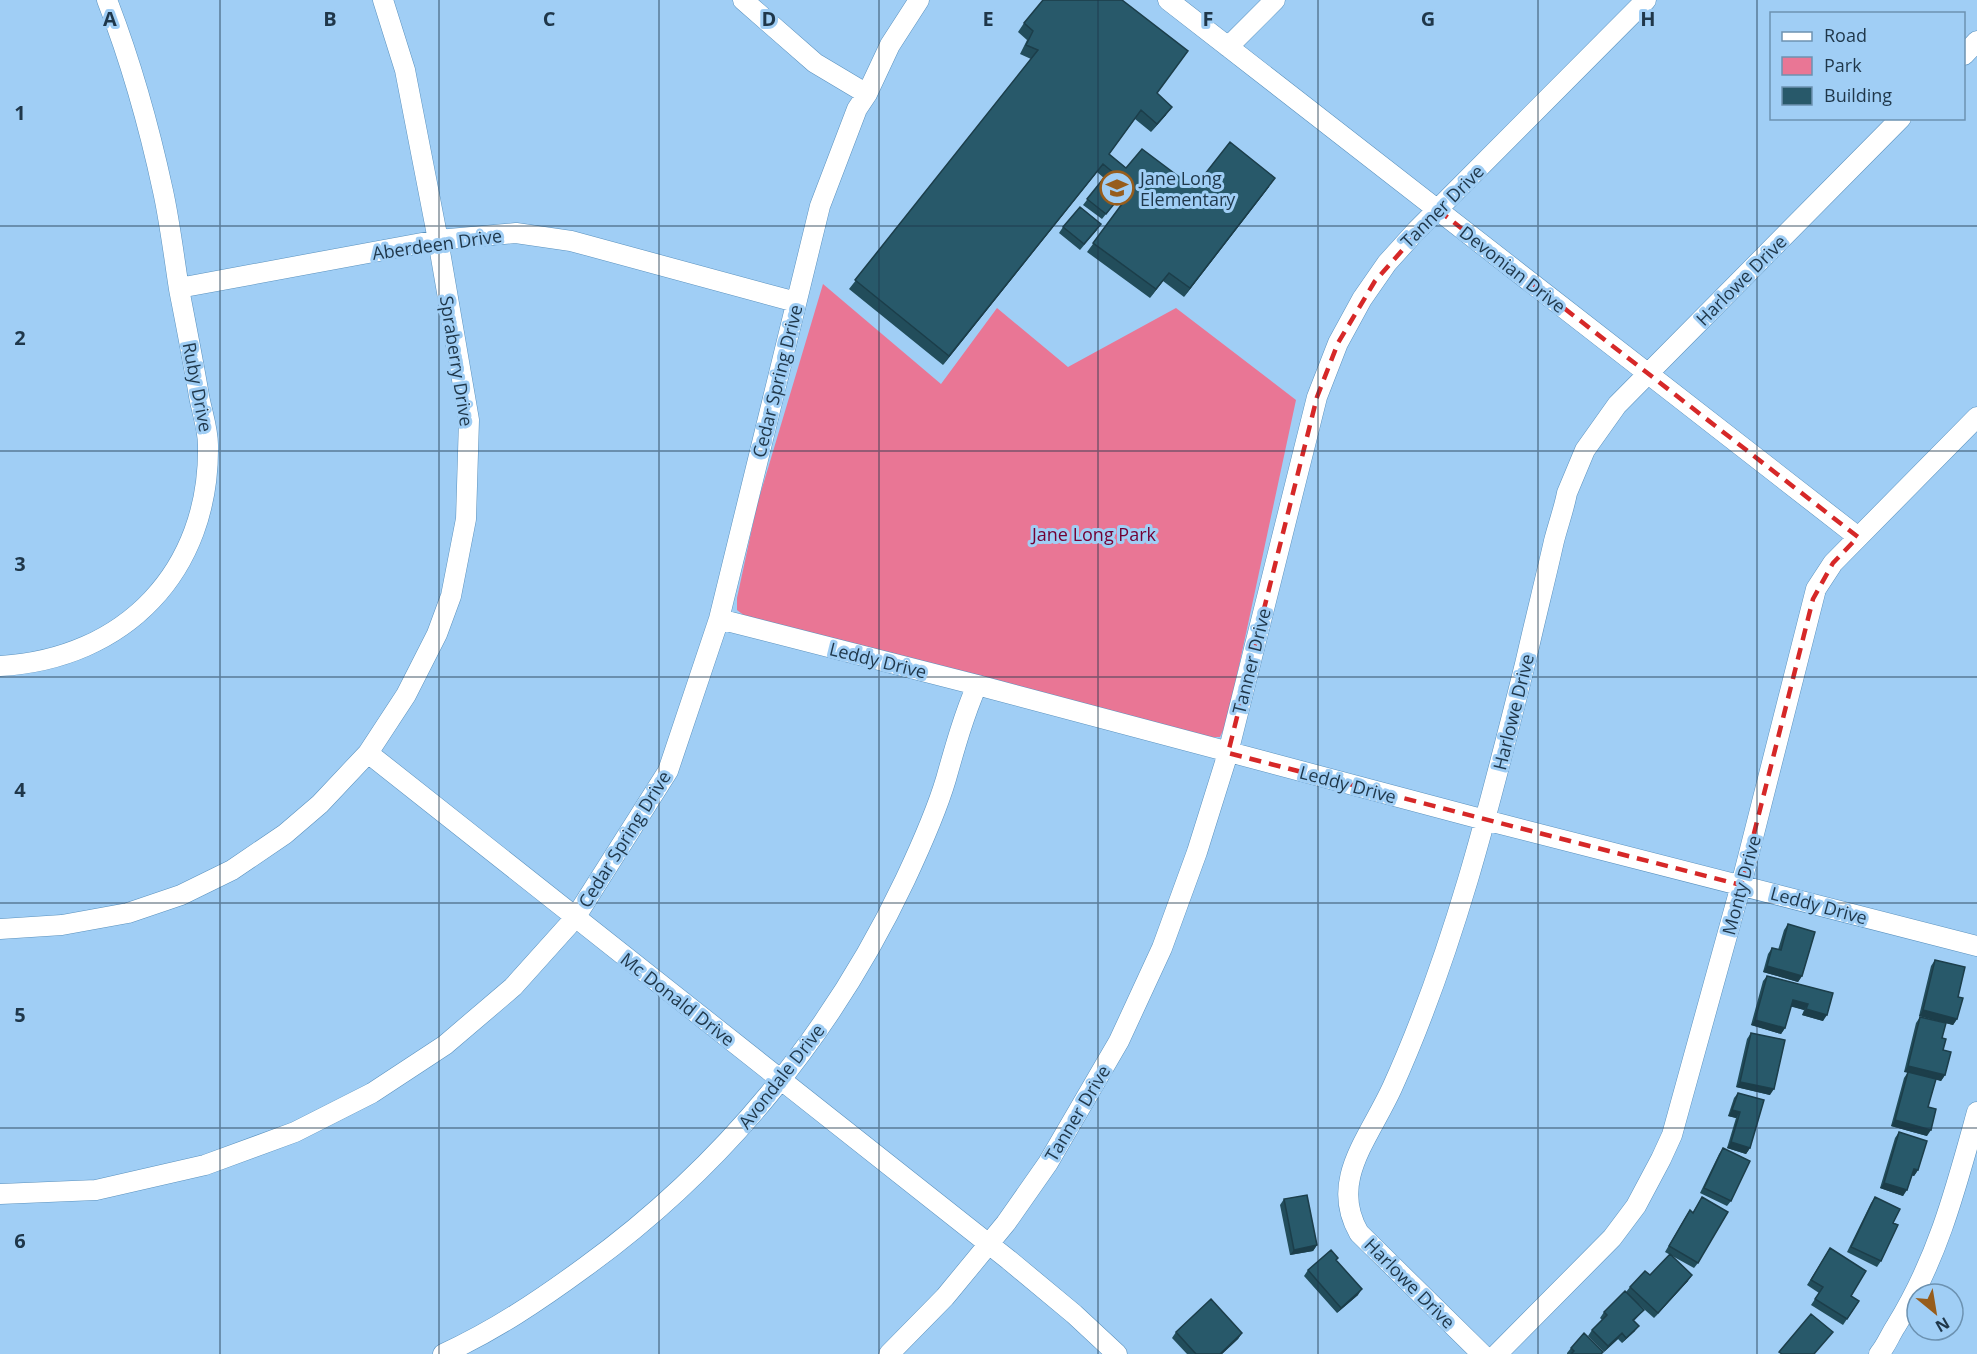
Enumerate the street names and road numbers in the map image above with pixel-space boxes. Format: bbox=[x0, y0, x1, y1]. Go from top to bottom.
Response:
street label: Tanner Drive bbox=[1395, 159, 1489, 253]
street label: Devonian Drive bbox=[1455, 220, 1571, 318]
street label: Aberdeen Drive bbox=[371, 223, 503, 265]
street label: Harlowe Drive bbox=[1691, 230, 1791, 330]
street label: Spraberry Drive bbox=[435, 294, 479, 428]
street label: Cedar Spring Drive bbox=[746, 302, 808, 460]
street label: Ruby Drive bbox=[178, 340, 218, 434]
street label: Tanner Drive bbox=[1226, 606, 1276, 716]
street label: Leddy Drive bbox=[827, 636, 929, 684]
street label: Harlowe Drive bbox=[1487, 651, 1539, 773]
street label: Leddy Drive bbox=[1297, 760, 1399, 808]
street label: Cedar Spring Drive bbox=[572, 766, 676, 912]
street label: Monty Drive bbox=[1716, 833, 1766, 937]
street label: Leddy Drive bbox=[1768, 881, 1870, 929]
street label: Mc Donald Drive bbox=[616, 947, 740, 1051]
street label: Avondale Drive bbox=[733, 1019, 829, 1133]
street label: Tanner Drive bbox=[1039, 1060, 1115, 1166]
street label: Harlowe Drive bbox=[1360, 1233, 1460, 1333]

